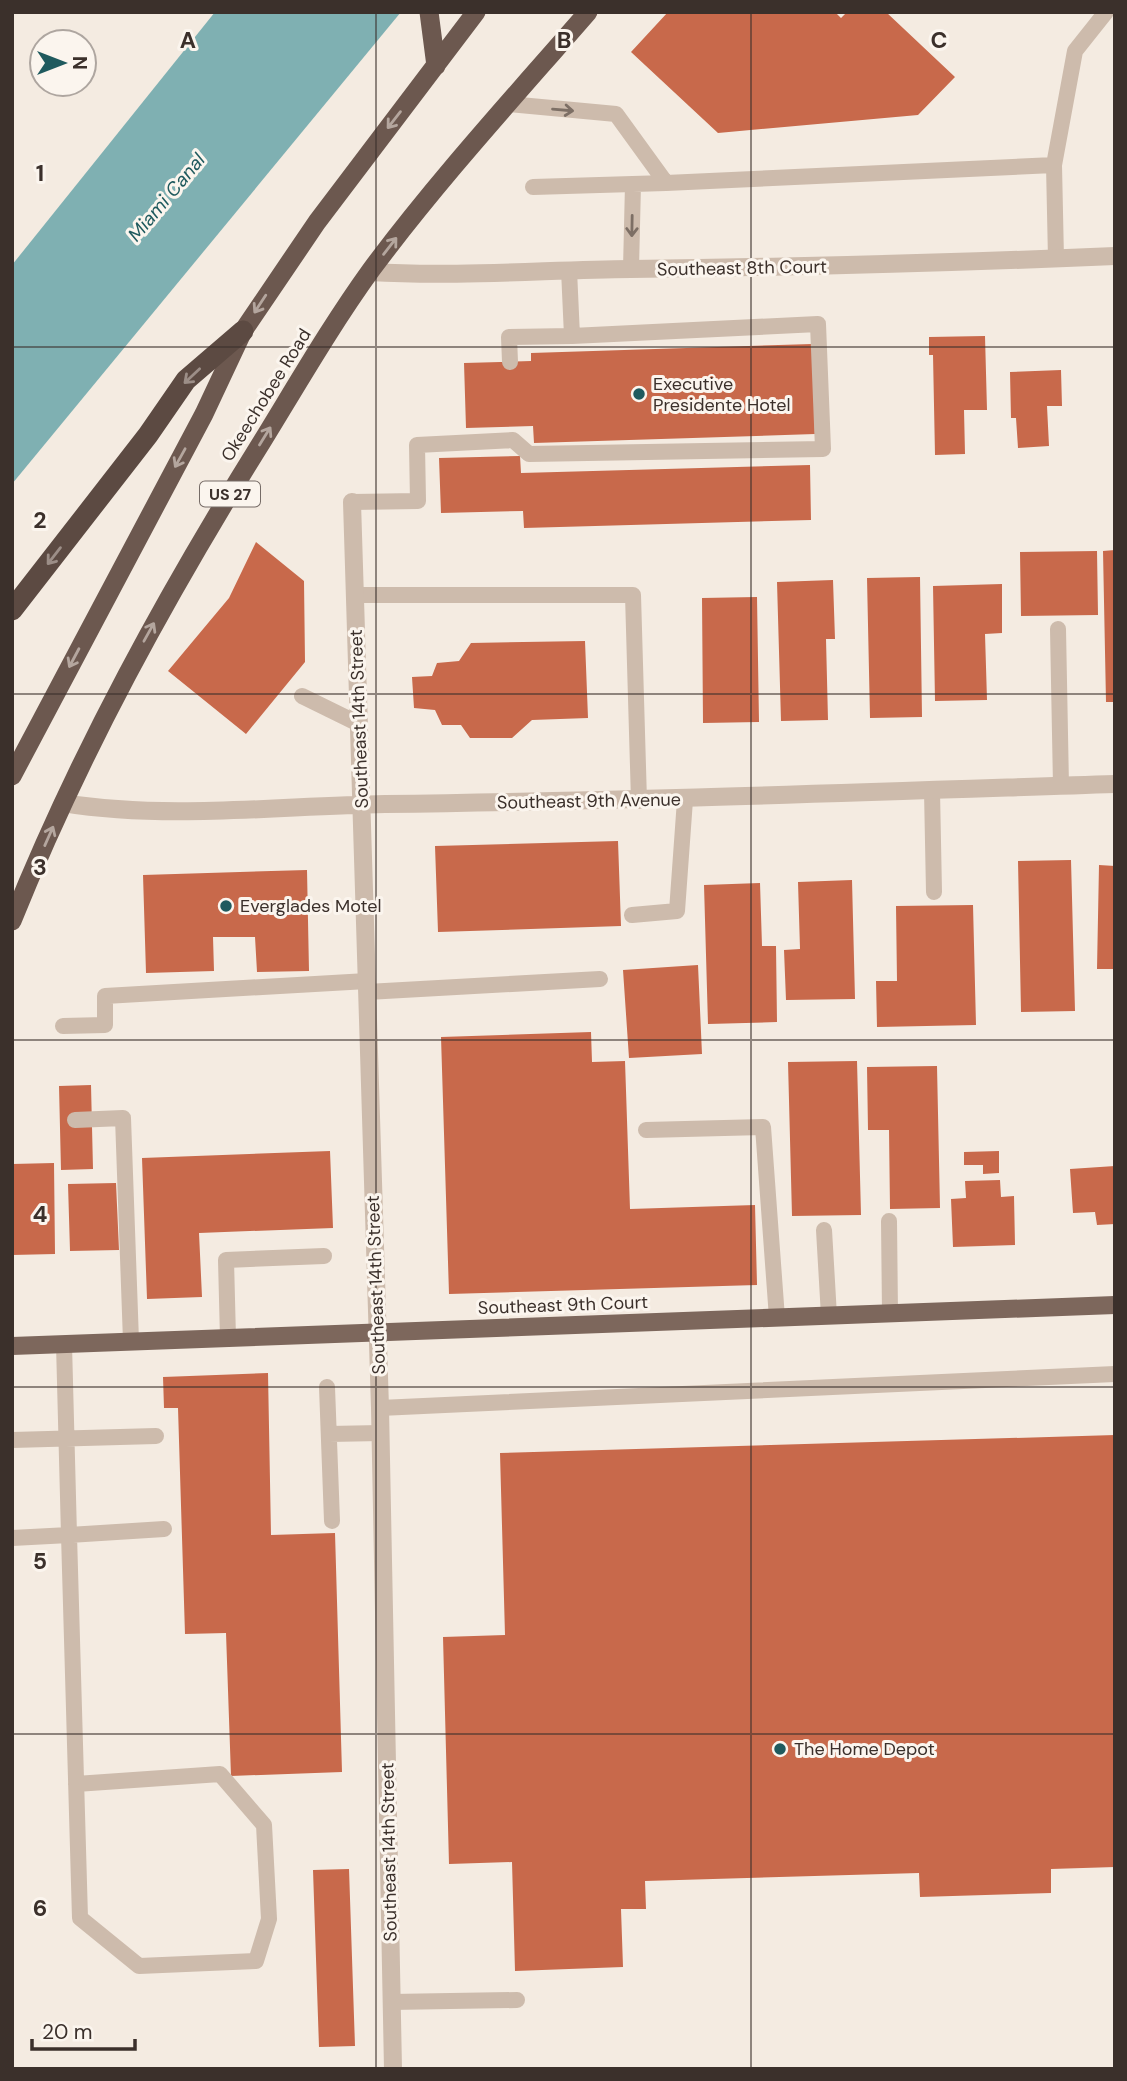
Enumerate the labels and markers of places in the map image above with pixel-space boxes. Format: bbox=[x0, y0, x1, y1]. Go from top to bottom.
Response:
place label: Executive Presidente Hotel bbox=[653, 372, 791, 417]
marker: Executive Presidente Hotel bbox=[631, 386, 647, 402]
place label: Everglades Motel bbox=[240, 894, 382, 918]
marker: Everglades Motel bbox=[218, 898, 234, 914]
place label: The Home Depot bbox=[794, 1737, 935, 1761]
marker: The Home Depot bbox=[772, 1741, 788, 1757]

